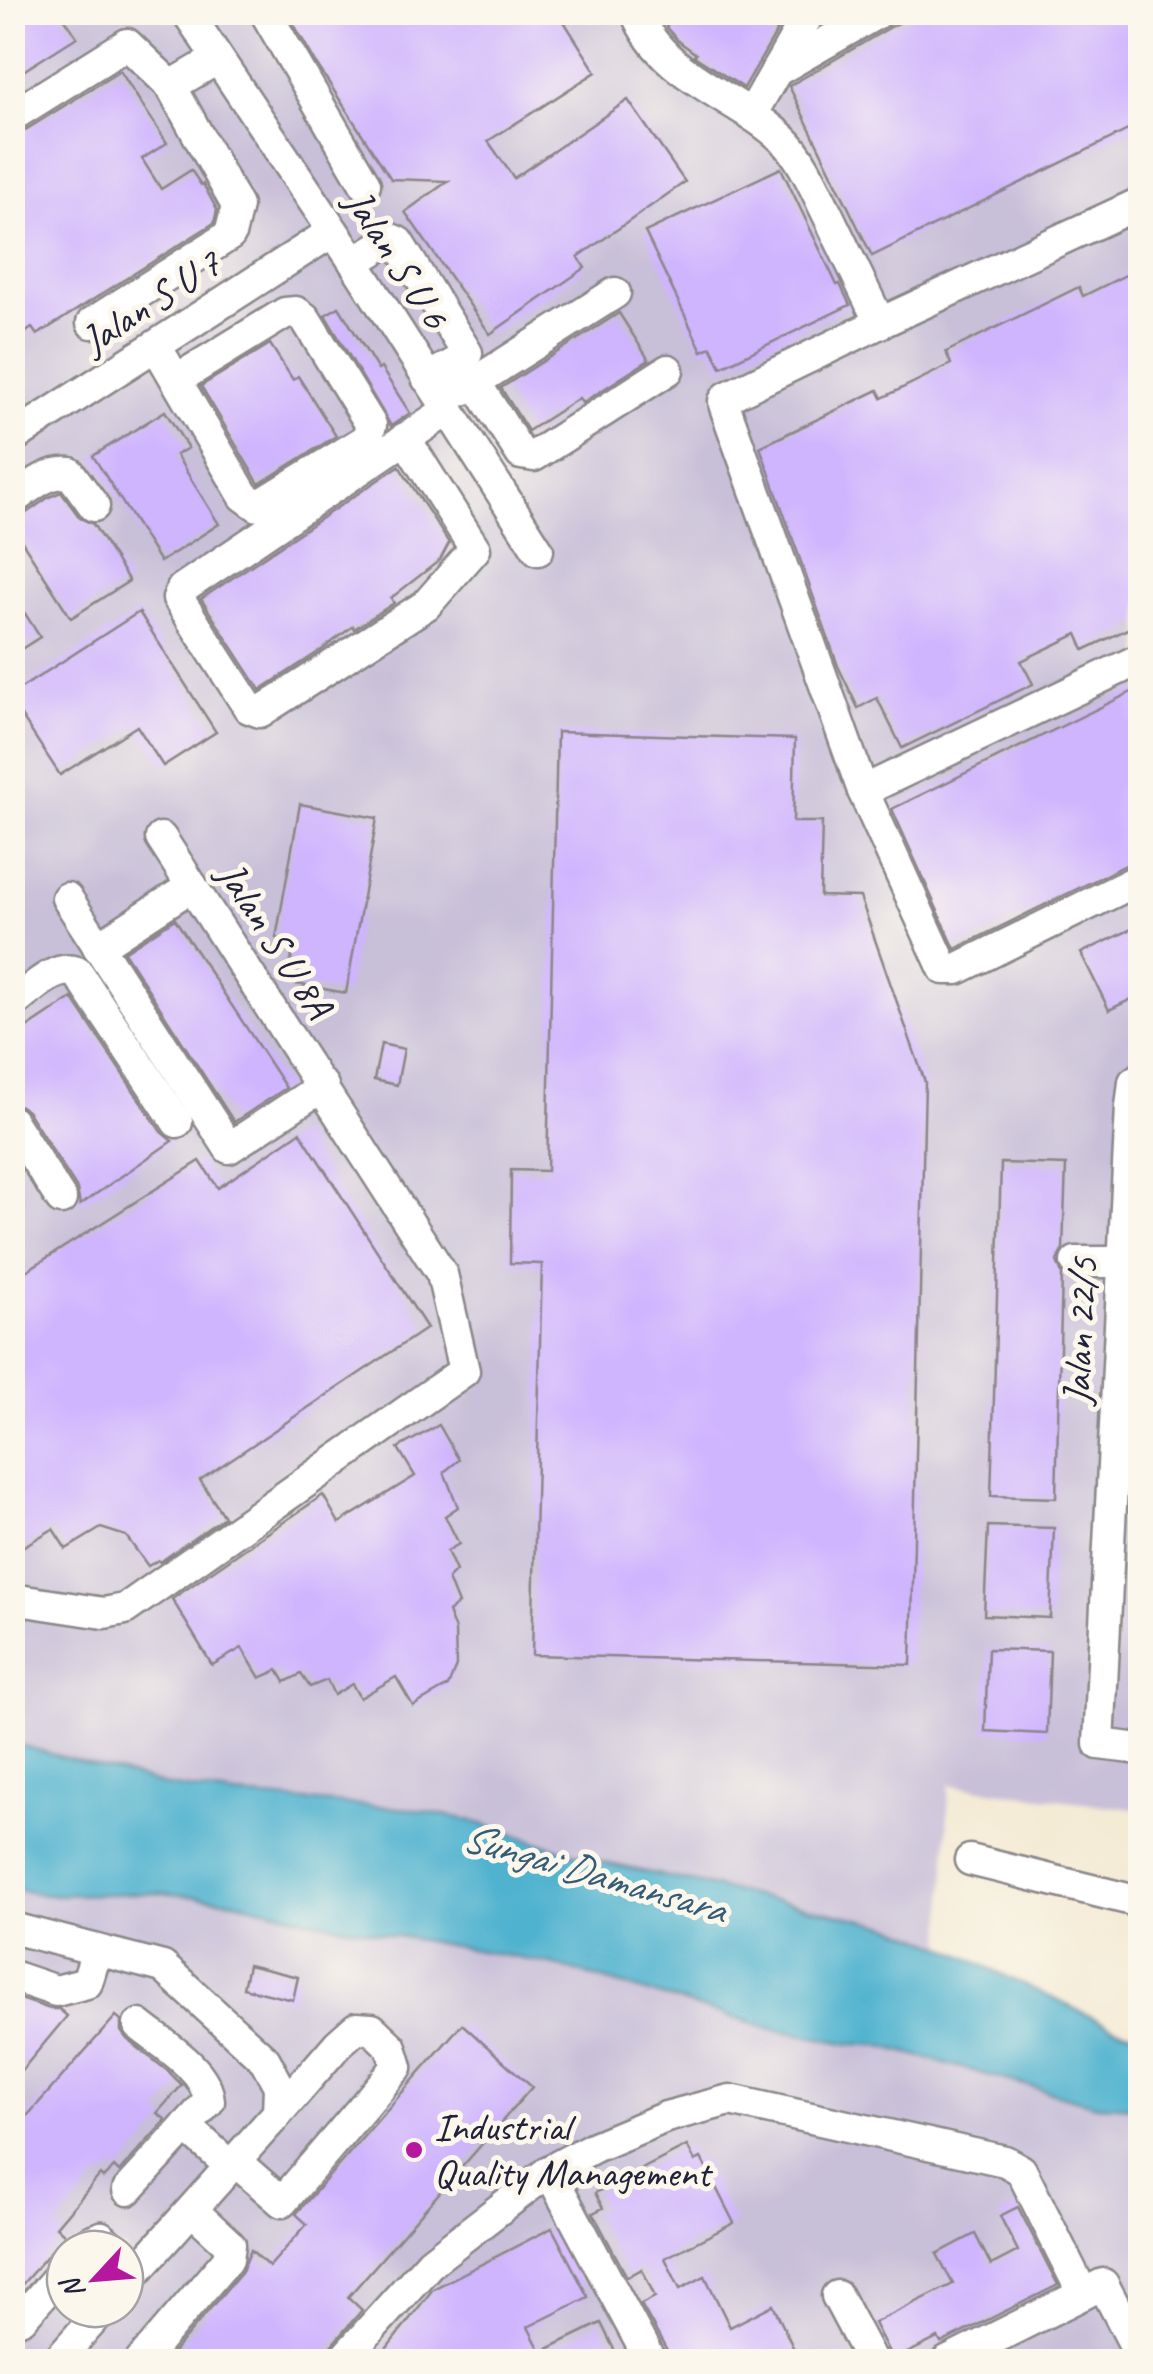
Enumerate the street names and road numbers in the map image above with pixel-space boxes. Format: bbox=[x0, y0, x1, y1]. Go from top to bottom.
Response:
street label: Jalan S U 6 bbox=[332, 178, 461, 339]
street label: Jalan S U 7 bbox=[70, 237, 232, 367]
street label: Jalan S U 8A bbox=[205, 851, 345, 1029]
street label: Jalan 22/5 bbox=[1051, 1254, 1109, 1408]

